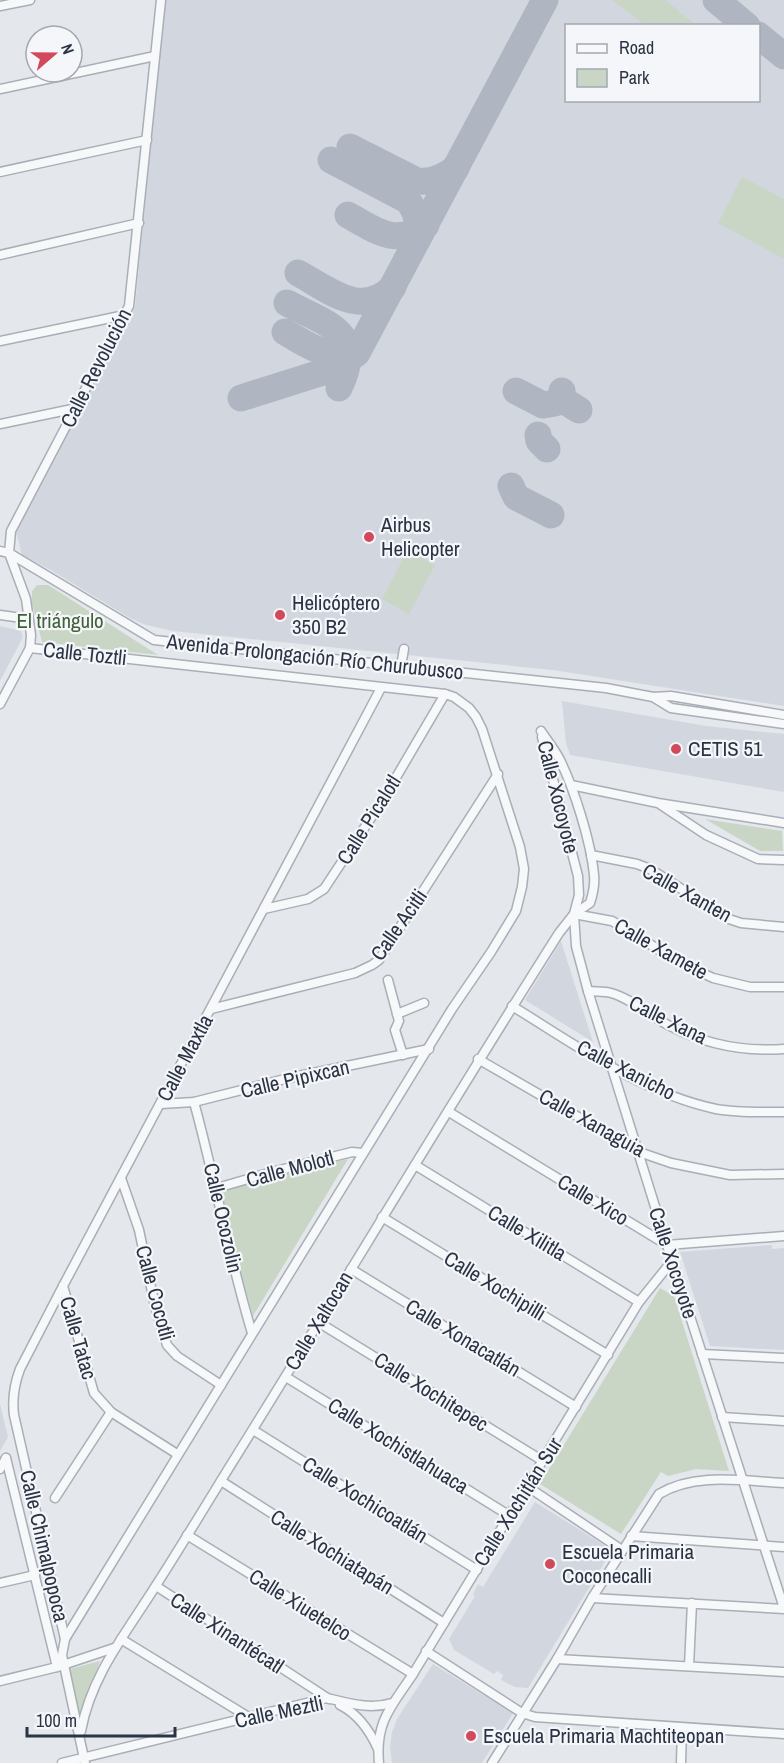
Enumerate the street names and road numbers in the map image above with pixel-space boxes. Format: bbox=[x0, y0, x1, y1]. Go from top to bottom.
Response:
street label: Calle Revolución bbox=[53, 303, 138, 432]
street label: Avenida Prolongación Río Churubusco bbox=[164, 626, 465, 687]
street label: Calle Toztli bbox=[42, 635, 128, 672]
street label: Calle Xocoyote bbox=[530, 737, 587, 856]
street label: Calle Picalotl bbox=[330, 769, 408, 870]
street label: Calle Xanten bbox=[637, 856, 737, 929]
street label: Calle Acitli bbox=[363, 883, 434, 966]
street label: Calle Xamete bbox=[609, 911, 713, 986]
street label: Calle Xana bbox=[624, 988, 713, 1051]
street label: Calle Maxtla bbox=[150, 1009, 220, 1106]
street label: Calle Xanicho bbox=[572, 1032, 680, 1107]
street label: Calle Pipixcan bbox=[238, 1052, 352, 1105]
street label: Calle Xanaguia bbox=[534, 1081, 651, 1164]
street label: Calle Molotl bbox=[243, 1143, 337, 1194]
street label: Calle Ocozolin bbox=[197, 1160, 250, 1276]
street label: Calle Xico bbox=[552, 1167, 634, 1232]
street label: Calle Xilitla bbox=[482, 1198, 572, 1268]
street label: Calle Xocoyote bbox=[642, 1203, 705, 1322]
street label: Calle Cocotli bbox=[129, 1242, 182, 1344]
street label: Calle Xochipilli bbox=[439, 1244, 552, 1327]
street label: Calle Xaltocan bbox=[278, 1266, 360, 1376]
street label: Calle Xonacatlán bbox=[400, 1292, 526, 1383]
street label: Calle Tatac bbox=[53, 1293, 104, 1383]
street label: Calle Xochitepec bbox=[369, 1345, 494, 1438]
street label: Calle Xochistlahuaca bbox=[322, 1391, 475, 1501]
street label: Calle Xochitlán Sur bbox=[466, 1432, 569, 1572]
street label: Calle Xochicoatlán bbox=[297, 1449, 434, 1550]
street label: Calle Chimalpopoca bbox=[13, 1467, 76, 1625]
street label: Calle Xochiatapán bbox=[265, 1502, 399, 1601]
street label: Calle Xiuetelco bbox=[243, 1562, 357, 1648]
street label: Calle Xinantécatl bbox=[165, 1585, 290, 1680]
street label: Calle Meztli bbox=[232, 1688, 326, 1735]

